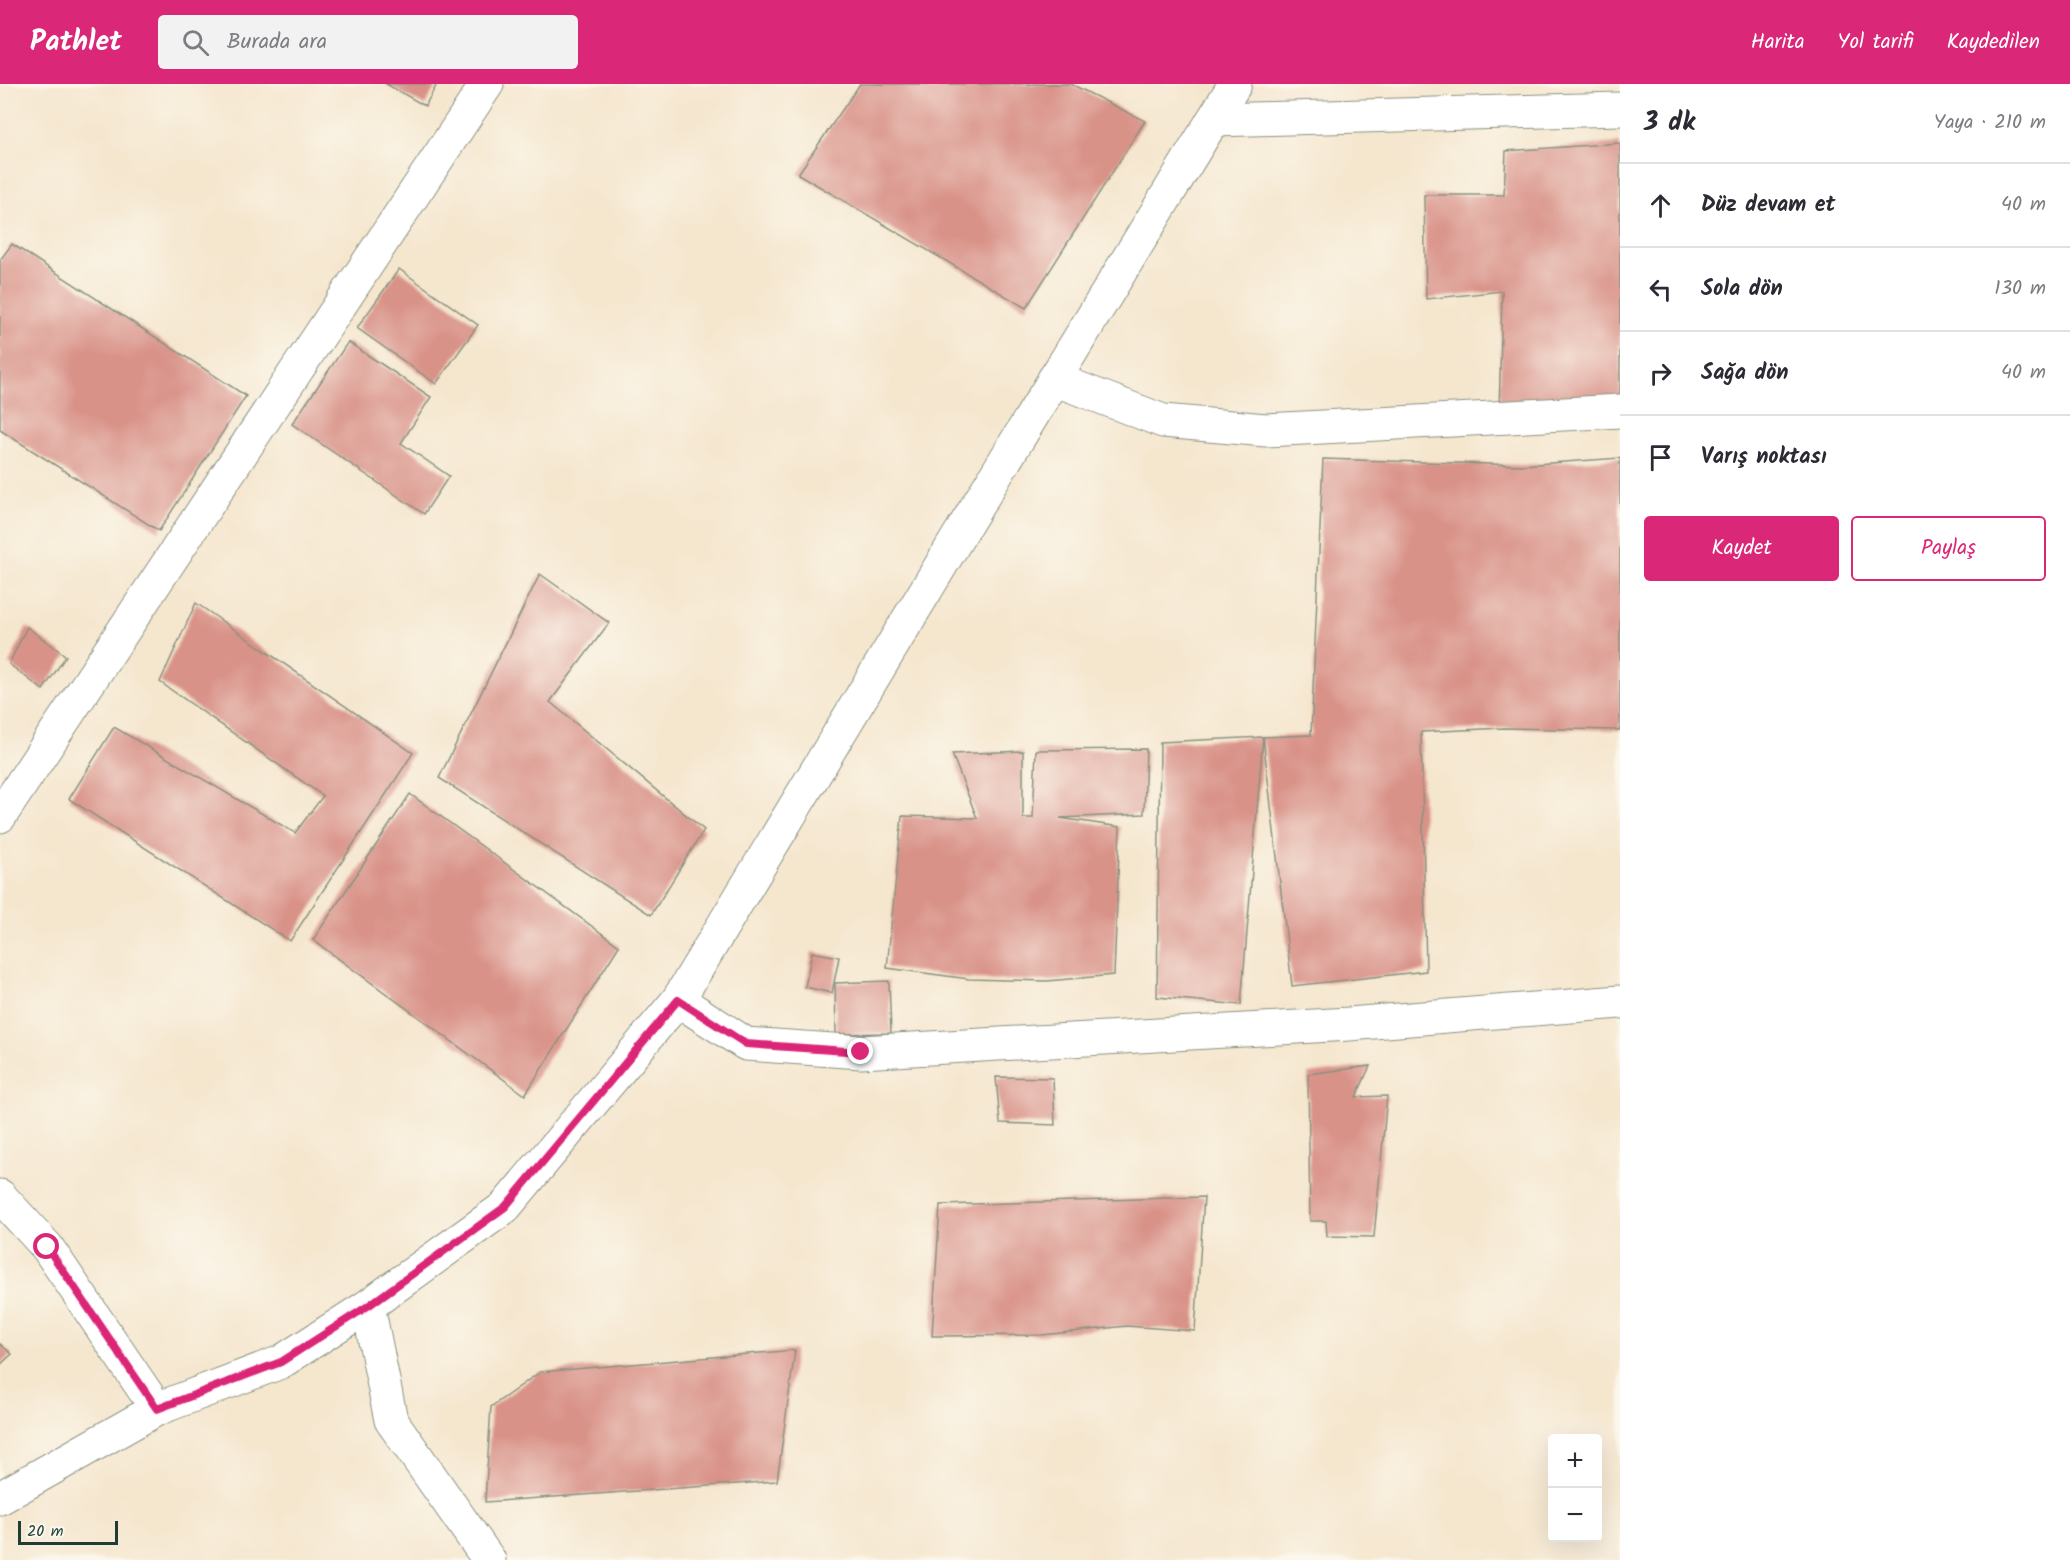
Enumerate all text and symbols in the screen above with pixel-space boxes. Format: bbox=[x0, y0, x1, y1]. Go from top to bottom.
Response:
search box bbox=[158, 15, 578, 69]
text: Pathlet bbox=[30, 20, 122, 65]
text: Burada ara bbox=[227, 25, 327, 60]
icon: search bbox=[179, 26, 212, 59]
text: Harita bbox=[1751, 26, 1805, 59]
text: Yol tarifi bbox=[1838, 26, 1914, 59]
text: Kaydedilen bbox=[1947, 26, 2040, 59]
text: 3 dk bbox=[1644, 102, 1695, 144]
text: Yaya · 210 m bbox=[1934, 107, 2046, 139]
text: Düz devam et bbox=[1701, 188, 1835, 223]
icon: ahead bbox=[1644, 189, 1677, 222]
text: 40 m bbox=[2001, 189, 2046, 221]
text: Sola dön bbox=[1701, 272, 1783, 307]
icon: left bbox=[1644, 273, 1677, 306]
text: 130 m bbox=[1994, 273, 2046, 305]
text: Sağa dön bbox=[1701, 356, 1788, 391]
icon: right bbox=[1644, 357, 1677, 390]
text: 40 m bbox=[2001, 357, 2046, 389]
text: Varış noktası bbox=[1701, 440, 1827, 475]
icon: arrive bbox=[1644, 441, 1677, 474]
button: Kaydet bbox=[1644, 516, 1839, 581]
button: Paylaş bbox=[1851, 516, 2046, 581]
route end bbox=[847, 1038, 873, 1064]
route start bbox=[33, 1233, 59, 1259]
map controls bbox=[1548, 1434, 1602, 1542]
button: + bbox=[1548, 1434, 1602, 1488]
button: − bbox=[1548, 1488, 1602, 1542]
scale bar bbox=[18, 1518, 118, 1546]
text: 20 m bbox=[27, 1519, 63, 1544]

